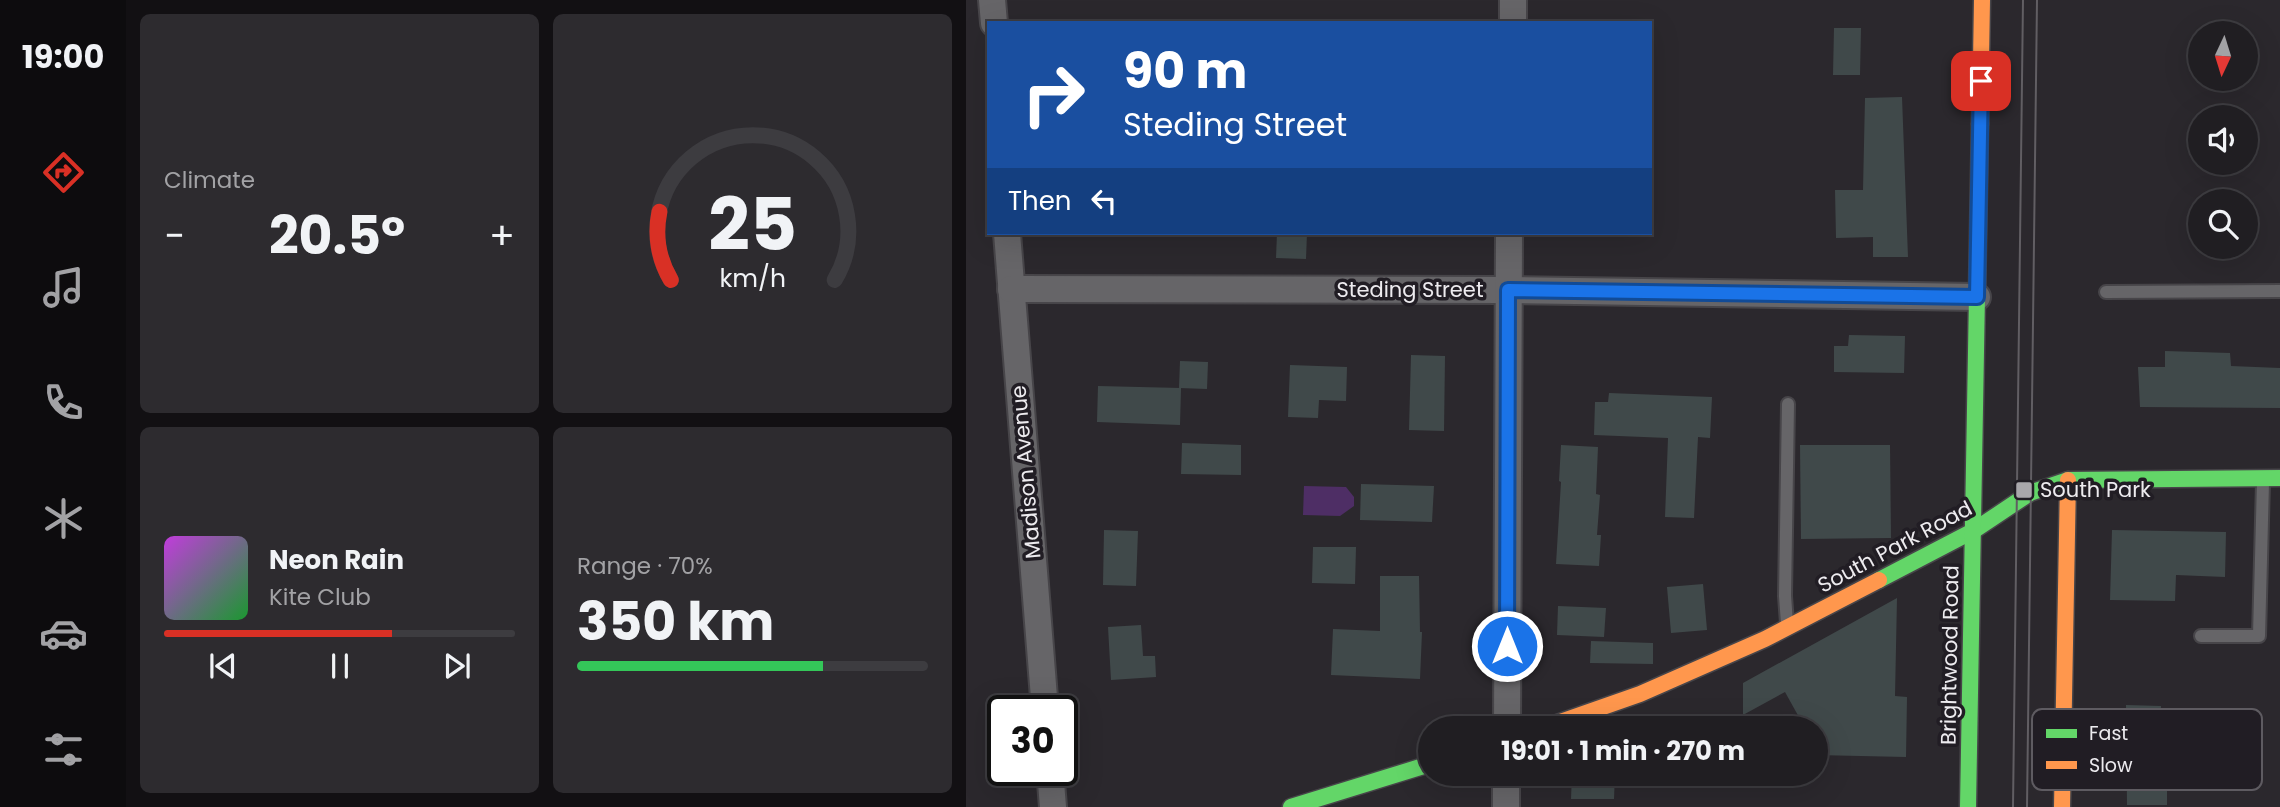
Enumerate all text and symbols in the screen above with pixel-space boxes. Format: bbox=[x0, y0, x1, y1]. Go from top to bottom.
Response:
north arrow bbox=[2188, 21, 2258, 91]
map controls bbox=[2188, 21, 2258, 259]
text: 19:00 bbox=[22, 34, 104, 79]
text: 90 m bbox=[1123, 37, 1247, 105]
icon: right bbox=[1008, 49, 1099, 140]
pin bbox=[1951, 51, 2011, 111]
icon: arrive bbox=[1962, 62, 2000, 100]
text: Steding Street bbox=[1123, 102, 1347, 147]
button: sound bbox=[2188, 105, 2258, 175]
icon: directions bbox=[39, 148, 88, 197]
text: Climate bbox=[164, 164, 255, 196]
text: 25 bbox=[708, 174, 797, 275]
icon: left bbox=[1085, 182, 1123, 220]
text: Then bbox=[1008, 183, 1071, 219]
button: search bbox=[2188, 189, 2258, 259]
text: 20.5° bbox=[269, 199, 405, 272]
text: − bbox=[164, 209, 185, 262]
text: + bbox=[489, 209, 515, 262]
text: km/h bbox=[719, 260, 786, 295]
icon: music bbox=[39, 263, 88, 312]
street label: Steding Street bbox=[1336, 275, 1484, 304]
icon: phone bbox=[39, 378, 88, 427]
street label: Madison Avenue bbox=[1003, 384, 1048, 560]
place label: South Park bbox=[2040, 475, 2151, 504]
marker: South Park bbox=[2014, 480, 2034, 500]
icon: climate bbox=[39, 494, 88, 543]
street label: South Park Road bbox=[1812, 494, 1977, 600]
text: Neon Rain bbox=[269, 542, 404, 578]
text: Range · 70% bbox=[577, 550, 713, 582]
street label: Brightwood Road bbox=[1933, 565, 1966, 745]
text: Kite Club bbox=[269, 581, 371, 613]
text: 350 km bbox=[577, 585, 774, 658]
icon: car bbox=[39, 609, 88, 658]
position arrow bbox=[1470, 609, 1544, 683]
icon: previous bbox=[204, 647, 242, 685]
icon: pause bbox=[321, 647, 359, 685]
icon: next bbox=[438, 647, 476, 685]
speed limit sign: 30 bbox=[987, 695, 1078, 786]
legend bbox=[2032, 709, 2262, 790]
text: Fast bbox=[2089, 720, 2128, 747]
icon: filters bbox=[39, 725, 88, 774]
text: 19:01 · 1 min · 270 m bbox=[1501, 733, 1745, 769]
text: Slow bbox=[2089, 752, 2133, 779]

